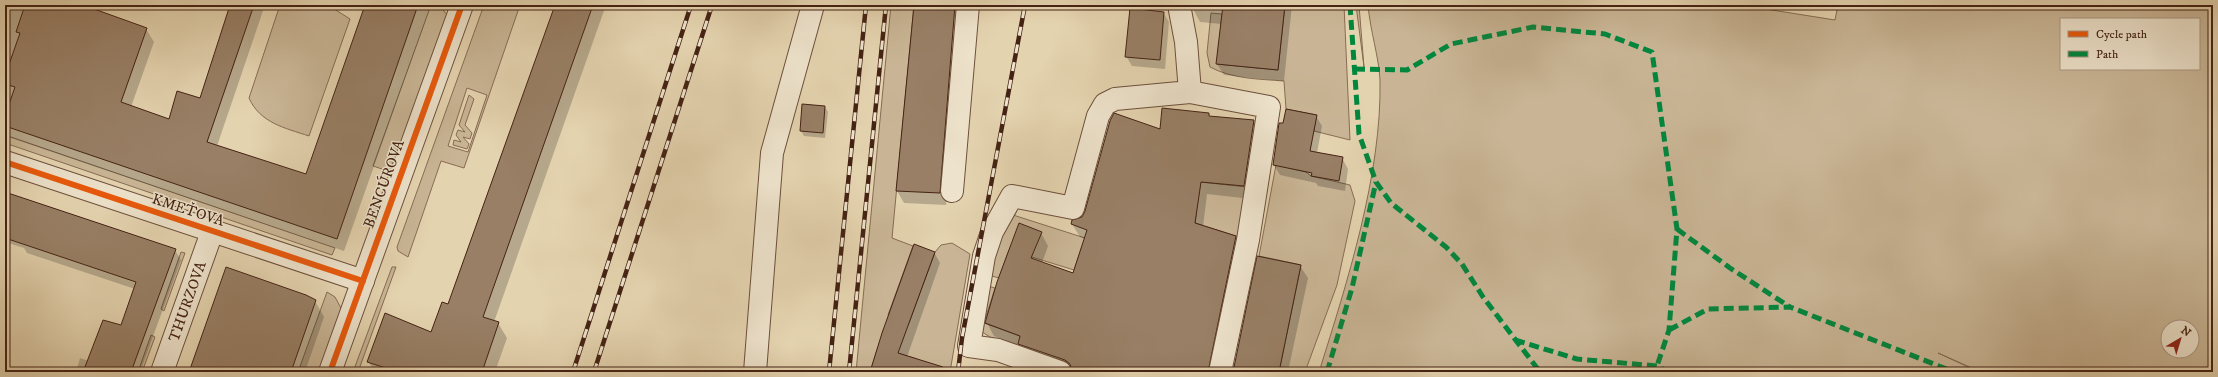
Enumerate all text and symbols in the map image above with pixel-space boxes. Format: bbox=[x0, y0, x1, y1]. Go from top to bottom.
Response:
legend bbox=[2060, 18, 2200, 70]
text: Cycle path bbox=[2096, 27, 2148, 42]
text: Path bbox=[2096, 47, 2119, 62]
street label: BENCÚROVA bbox=[358, 136, 409, 231]
street label: KMEŤOVA bbox=[149, 189, 227, 231]
street label: THURZOVA bbox=[164, 258, 210, 344]
north arrow bbox=[2160, 319, 2200, 359]
text: N bbox=[2178, 324, 2193, 340]

